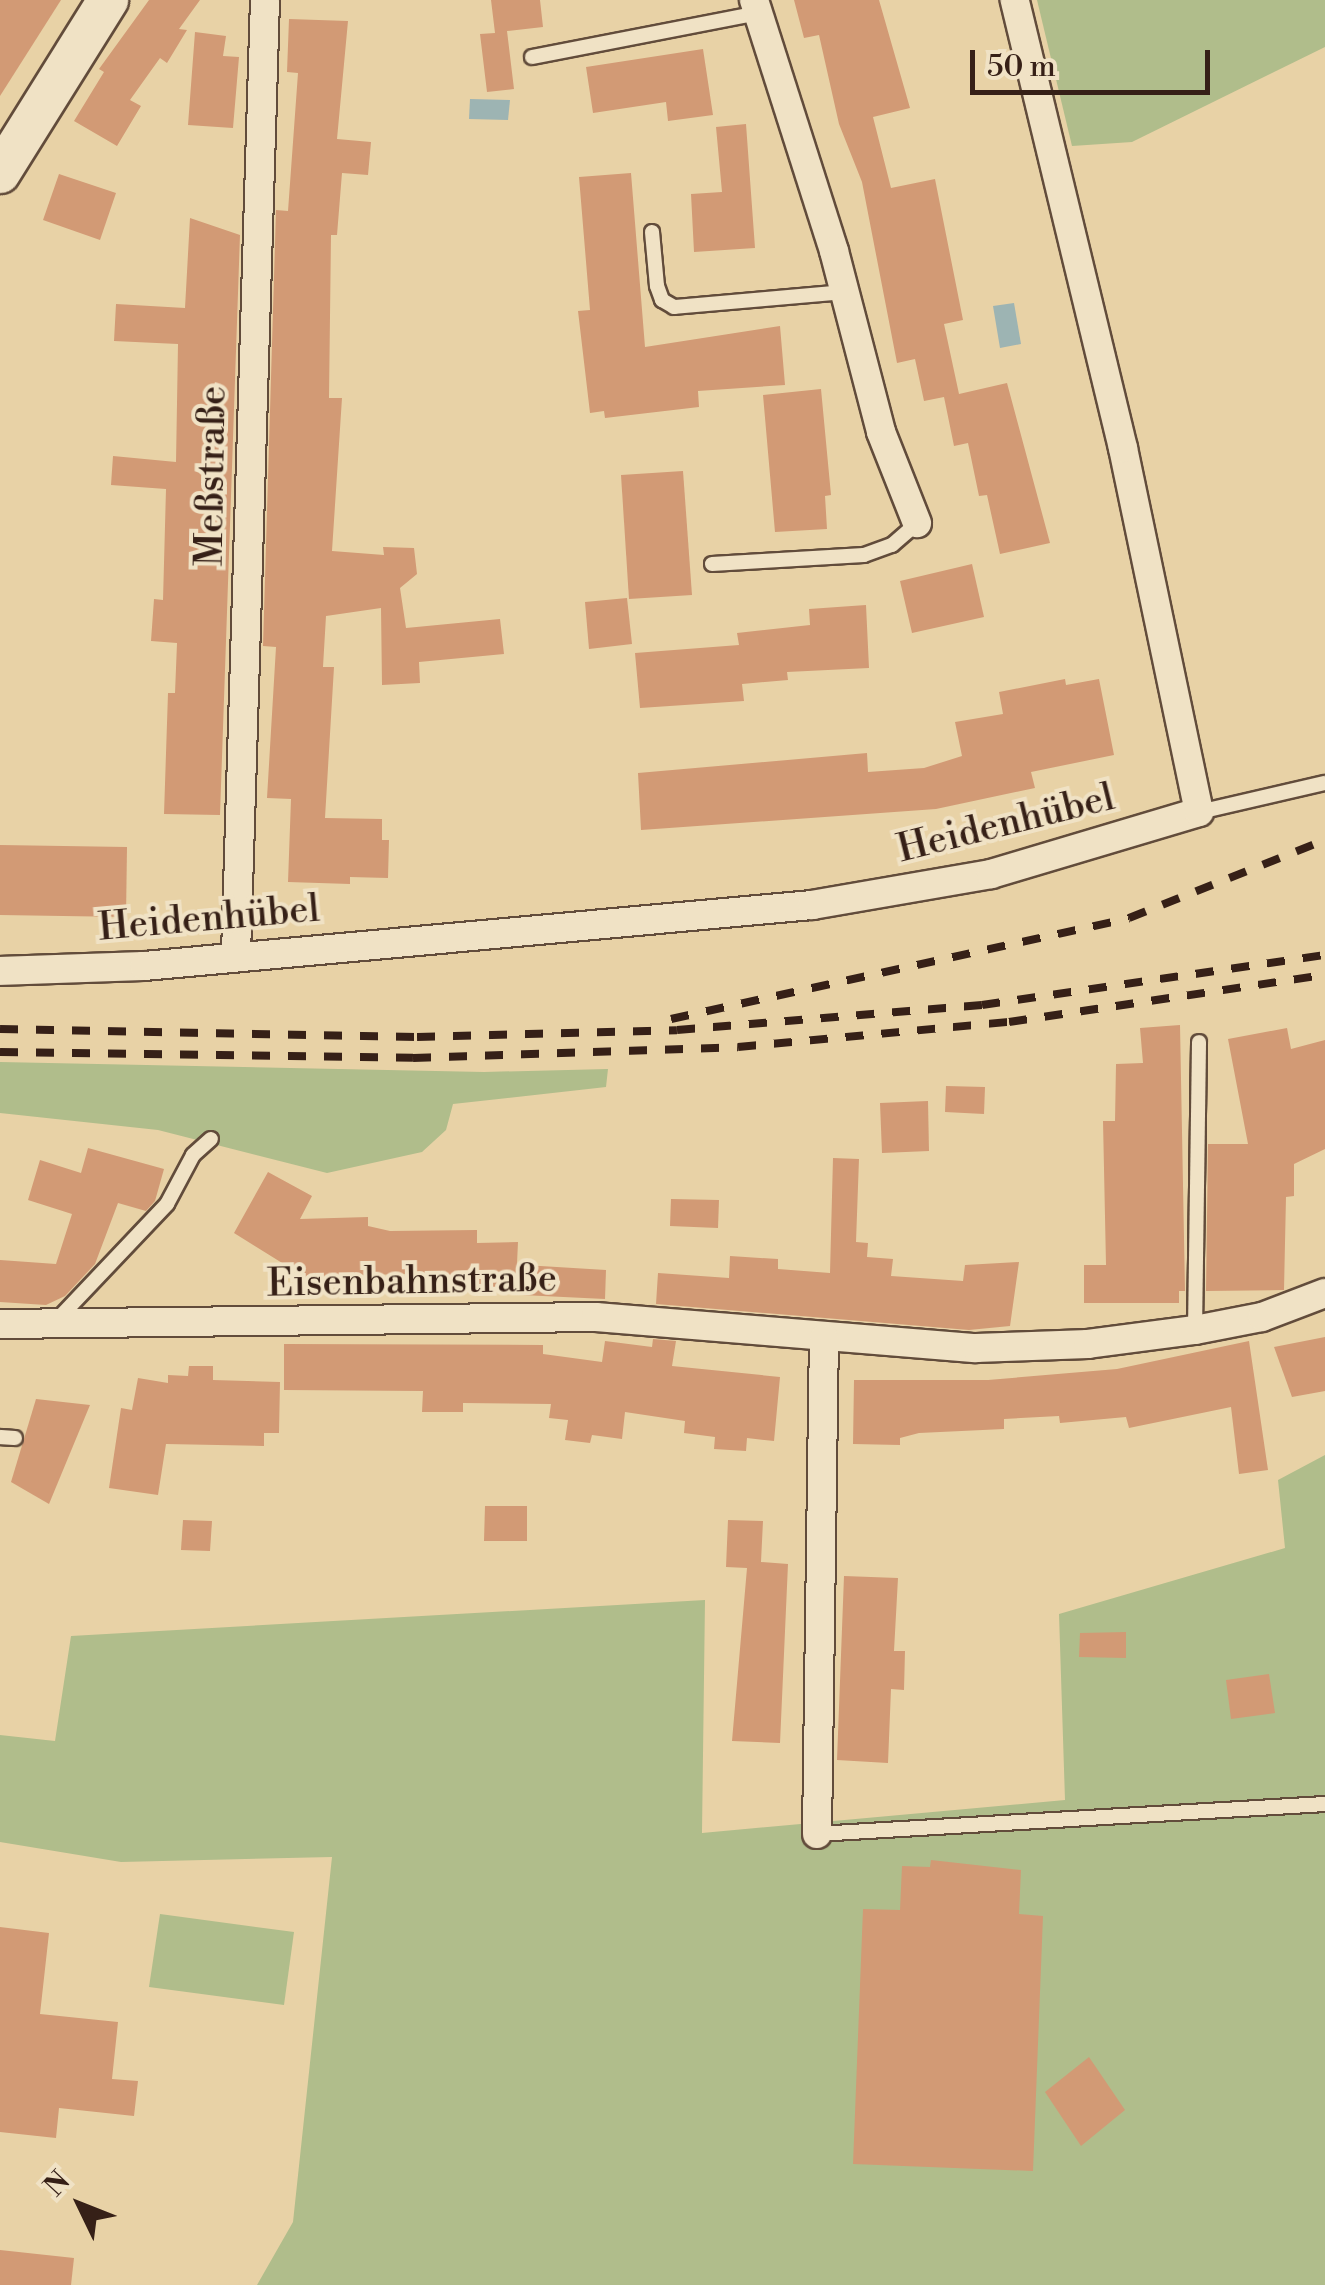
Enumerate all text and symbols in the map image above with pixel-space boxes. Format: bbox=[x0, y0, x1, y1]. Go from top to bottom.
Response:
scale bar bbox=[975, 30, 1215, 92]
text: 50 m bbox=[987, 48, 1056, 86]
street label: Meßstraße bbox=[188, 385, 236, 567]
street label: Heidenhübel bbox=[893, 775, 1119, 873]
street label: Heidenhübel bbox=[96, 887, 322, 951]
street label: Eisenbahnstraße bbox=[267, 1257, 557, 1307]
north arrow bbox=[30, 2155, 130, 2255]
text: N bbox=[37, 2164, 78, 2204]

